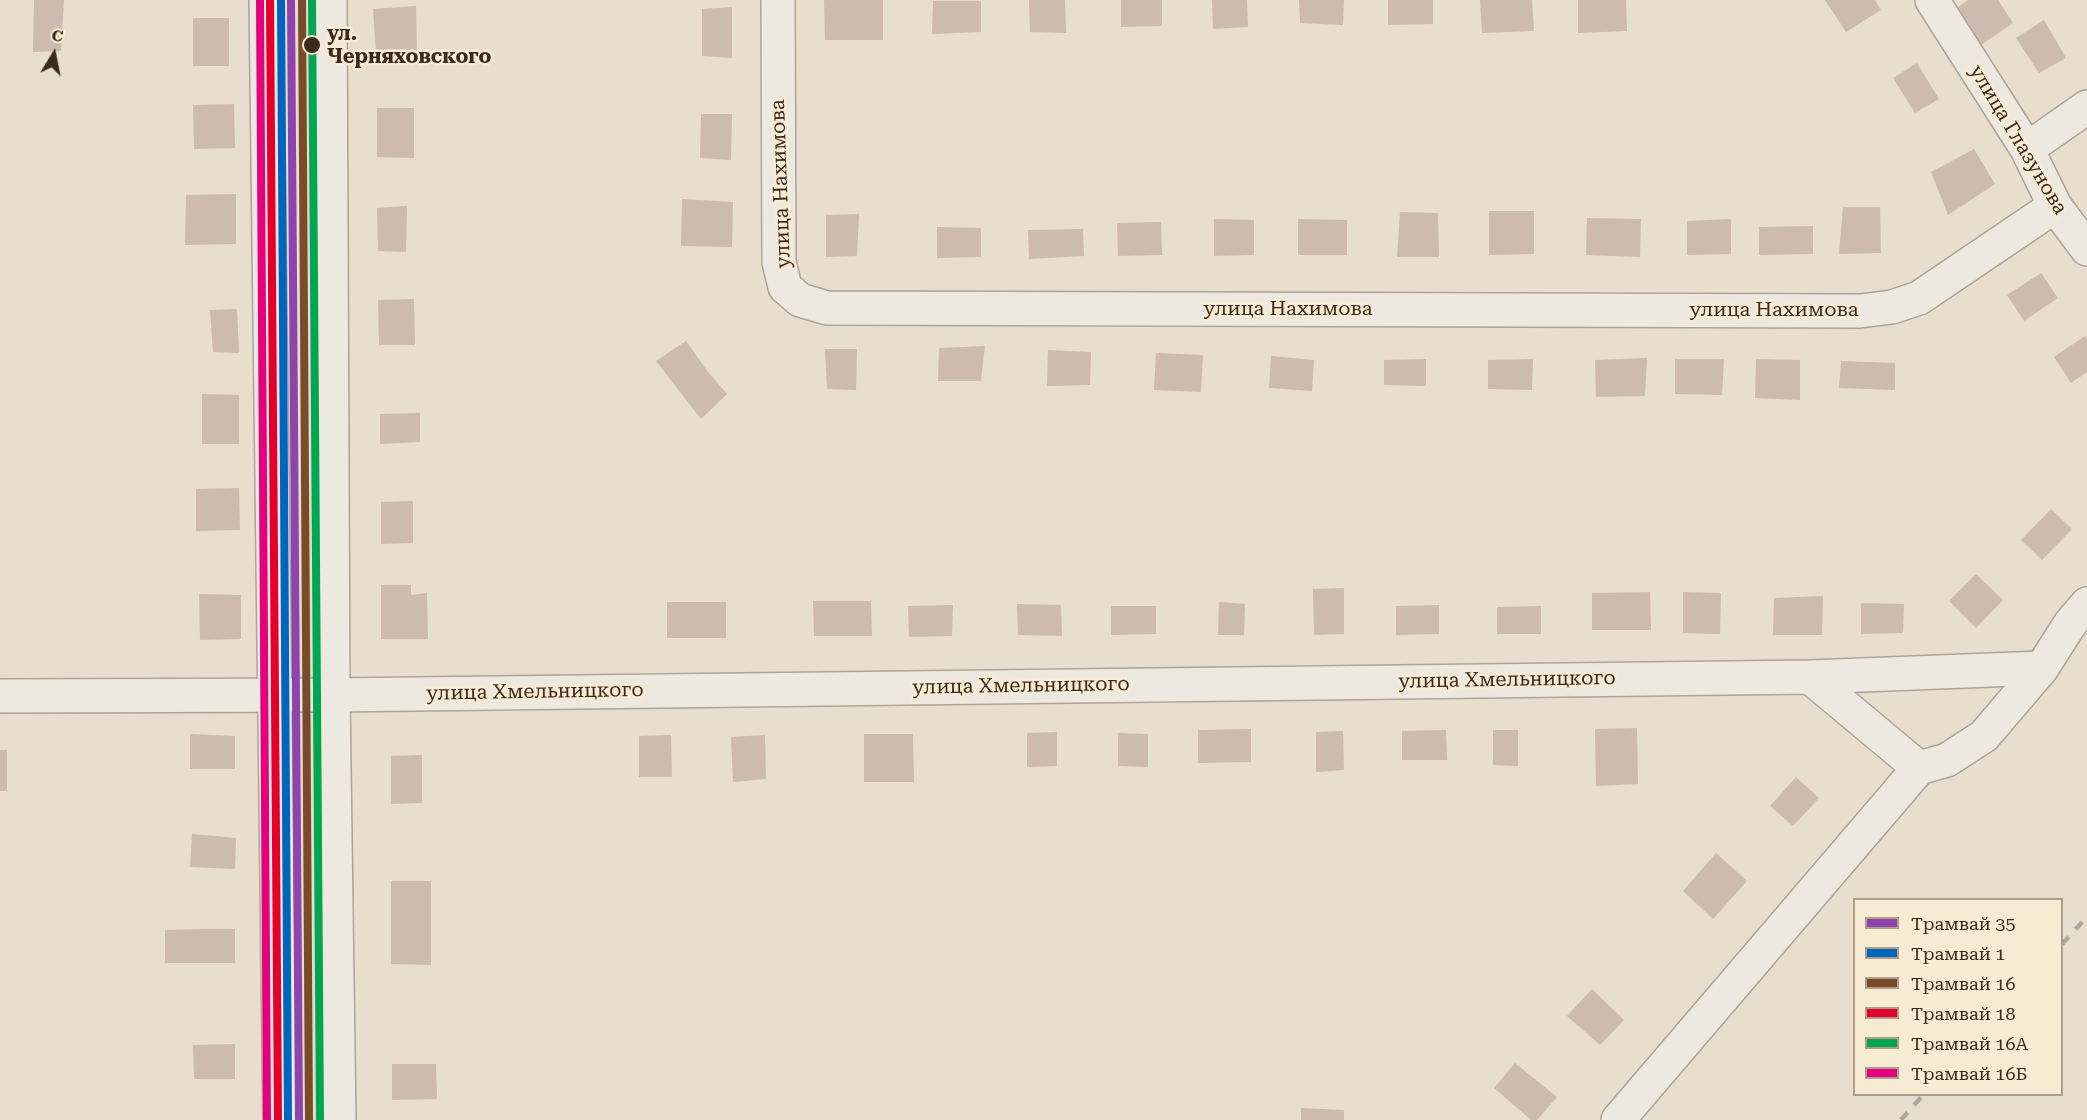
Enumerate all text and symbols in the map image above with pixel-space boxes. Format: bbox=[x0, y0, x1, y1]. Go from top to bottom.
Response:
place label: ул. Черняховского bbox=[327, 22, 491, 69]
north arrow bbox=[24, 24, 84, 84]
text: С bbox=[50, 25, 64, 46]
marker: ул. Черняховского bbox=[302, 35, 322, 55]
street label: улица Глазунова bbox=[1964, 61, 2072, 219]
street label: улица Нахимова bbox=[766, 99, 796, 269]
street label: улица Нахимова bbox=[1203, 297, 1373, 321]
street label: улица Нахимова bbox=[1689, 298, 1859, 322]
street label: улица Хмельницкого bbox=[1398, 666, 1616, 694]
street label: улица Хмельницкого bbox=[912, 672, 1130, 700]
street label: улица Хмельницкого bbox=[426, 678, 644, 706]
legend bbox=[1853, 898, 2063, 1096]
text: Трамвай 35 bbox=[1911, 913, 2016, 934]
text: Трамвай 1 bbox=[1911, 943, 2005, 964]
text: Трамвай 16 bbox=[1911, 973, 2016, 994]
text: Трамвай 18 bbox=[1911, 1003, 2016, 1024]
text: Трамвай 16А bbox=[1911, 1033, 2028, 1054]
text: Трамвай 16Б bbox=[1911, 1063, 2027, 1084]

